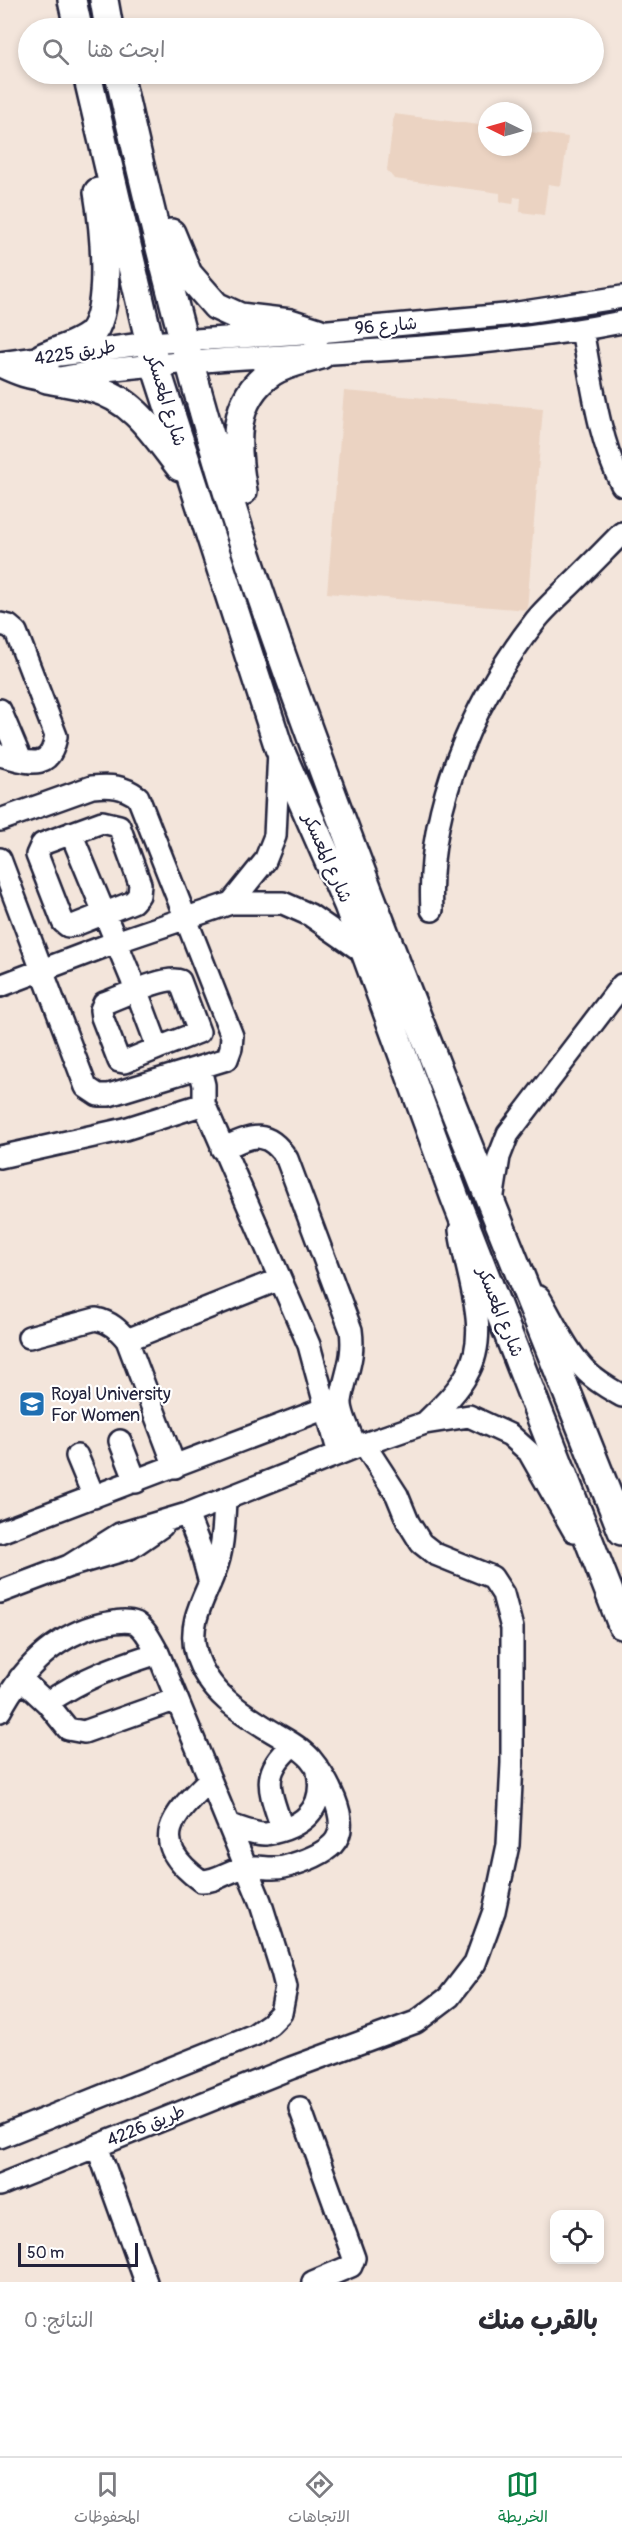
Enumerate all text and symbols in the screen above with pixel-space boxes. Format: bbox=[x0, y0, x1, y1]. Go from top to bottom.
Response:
search box bbox=[18, 18, 604, 84]
icon: search bbox=[39, 35, 72, 68]
text: ابحث هنا bbox=[87, 36, 165, 64]
north arrow bbox=[478, 102, 532, 156]
street label: شارع 96 bbox=[354, 312, 418, 340]
street label: طريق 4225 bbox=[33, 335, 117, 371]
street label: شارع المعسكر bbox=[140, 349, 191, 449]
street label: شارع المعسكر bbox=[296, 808, 357, 906]
street label: شارع المعسكر bbox=[471, 1262, 529, 1361]
place label: Royal University For Women bbox=[51, 1383, 171, 1427]
school or university icon: Royal University For Women bbox=[17, 1389, 47, 1419]
street label: طريق 4226 bbox=[103, 2100, 189, 2152]
map controls bbox=[550, 2210, 604, 2264]
button: locate bbox=[550, 2210, 604, 2264]
scale bar bbox=[18, 2240, 138, 2268]
text: 50 m bbox=[27, 2243, 64, 2263]
text: بالقرب منك bbox=[478, 2305, 598, 2337]
text: النتائج: 0 bbox=[24, 2308, 94, 2333]
tab: المحفوظات bbox=[74, 2468, 140, 2531]
tab: الاتجاهات bbox=[288, 2468, 350, 2531]
tab: الخريطة bbox=[498, 2468, 548, 2531]

